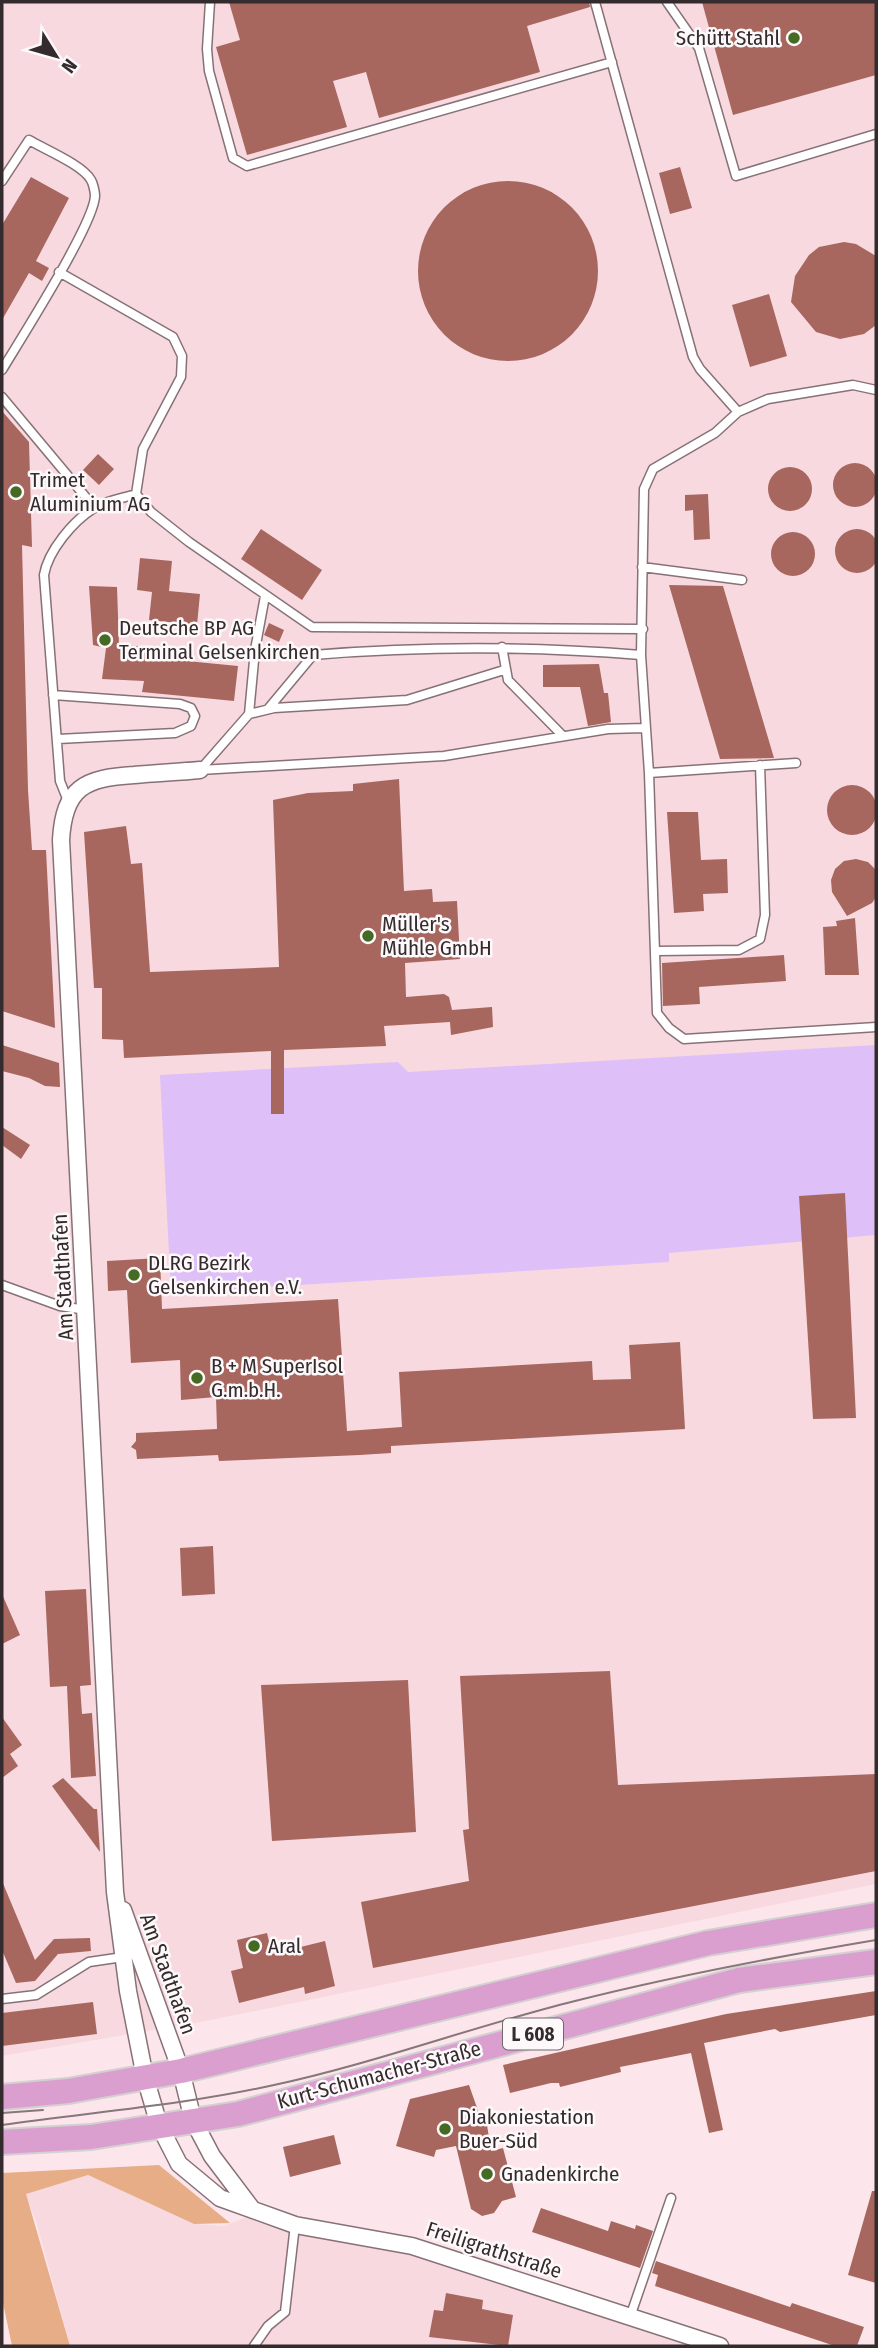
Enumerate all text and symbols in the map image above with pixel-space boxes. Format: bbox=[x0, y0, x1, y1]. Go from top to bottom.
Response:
north arrow bbox=[21, 21, 91, 91]
place label: Schütt Stahl bbox=[676, 25, 780, 51]
marker: Schütt Stahl bbox=[786, 30, 802, 46]
text: N bbox=[57, 54, 82, 77]
place label: Trimet Aluminium AG bbox=[30, 467, 150, 517]
marker: Trimet Aluminium AG bbox=[8, 484, 24, 500]
place label: Deutsche BP AG Terminal Gelsenkirchen bbox=[119, 615, 320, 665]
marker: Deutsche BP AG Terminal Gelsenkirchen bbox=[97, 632, 113, 648]
place label: Müller's Mühle GmbH bbox=[382, 911, 492, 961]
marker: Müller's Mühle GmbH bbox=[360, 928, 376, 944]
street label: Am Stadthafen bbox=[47, 1213, 79, 1341]
place label: DLRG Bezirk Gelsenkirchen e.V. bbox=[148, 1250, 302, 1300]
marker: DLRG Bezirk Gelsenkirchen e.V. bbox=[126, 1267, 142, 1283]
place label: B + M SuperIsol G.m.b.H. bbox=[211, 1353, 344, 1403]
marker: B + M SuperIsol G.m.b.H. bbox=[189, 1370, 205, 1386]
street label: Am Stadthafen bbox=[134, 1910, 202, 2038]
place label: Aral bbox=[268, 1933, 302, 1959]
marker: Aral bbox=[246, 1938, 262, 1954]
road number: L 608 bbox=[503, 2018, 563, 2050]
street label: Kurt-Schumacher-Straße bbox=[274, 2035, 484, 2115]
place label: Diakoniestation Buer-Süd bbox=[459, 2104, 594, 2154]
marker: Diakoniestation Buer-Süd bbox=[437, 2121, 453, 2137]
place label: Gnadenkirche bbox=[501, 2161, 619, 2187]
marker: Gnadenkirche bbox=[479, 2166, 495, 2182]
street label: Freiligrathstraße bbox=[423, 2216, 565, 2284]

